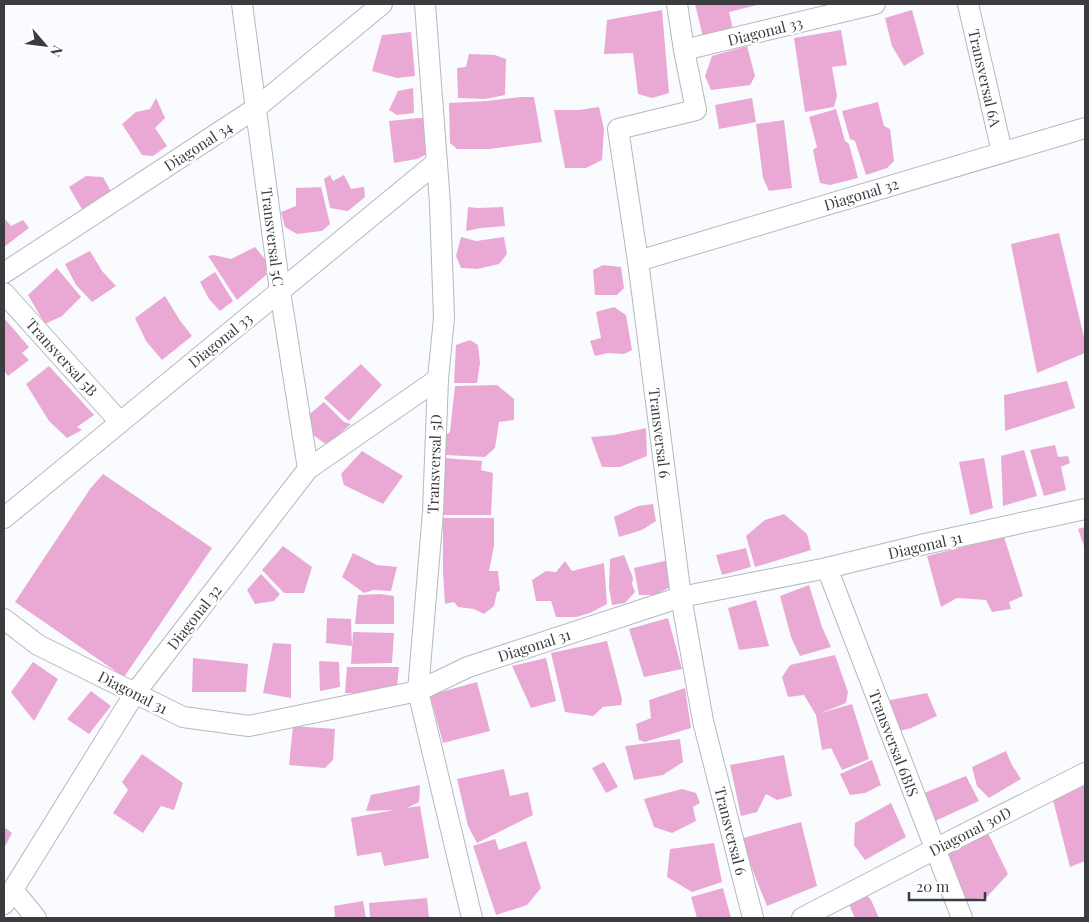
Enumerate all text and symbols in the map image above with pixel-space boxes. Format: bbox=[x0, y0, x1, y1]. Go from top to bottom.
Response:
street label: Diagonal 33 bbox=[725, 12, 805, 50]
north arrow bbox=[20, 20, 70, 70]
street label: Transversal 6A bbox=[964, 27, 1006, 129]
text: N bbox=[46, 42, 68, 60]
street label: Diagonal 34 bbox=[160, 117, 236, 175]
street label: Diagonal 32 bbox=[821, 173, 901, 215]
street label: Transversal 5C bbox=[257, 186, 289, 288]
street label: Diagonal 33 bbox=[184, 308, 256, 372]
street label: Transversal 5B bbox=[22, 314, 102, 400]
street label: Transversal 6 bbox=[645, 387, 675, 479]
street label: Transversal 5D bbox=[422, 414, 446, 514]
street label: Diagonal 31 bbox=[886, 527, 964, 563]
street label: Diagonal 32 bbox=[162, 580, 226, 654]
street label: Diagonal 31 bbox=[495, 624, 573, 666]
street label: Diagonal 31 bbox=[95, 666, 172, 718]
street label: Transversal 6BIS bbox=[864, 687, 924, 799]
street label: Transversal 6 bbox=[710, 785, 752, 878]
street label: Diagonal 30D bbox=[925, 802, 1015, 860]
scale bar bbox=[909, 870, 985, 902]
text: 20 m bbox=[916, 876, 950, 896]

